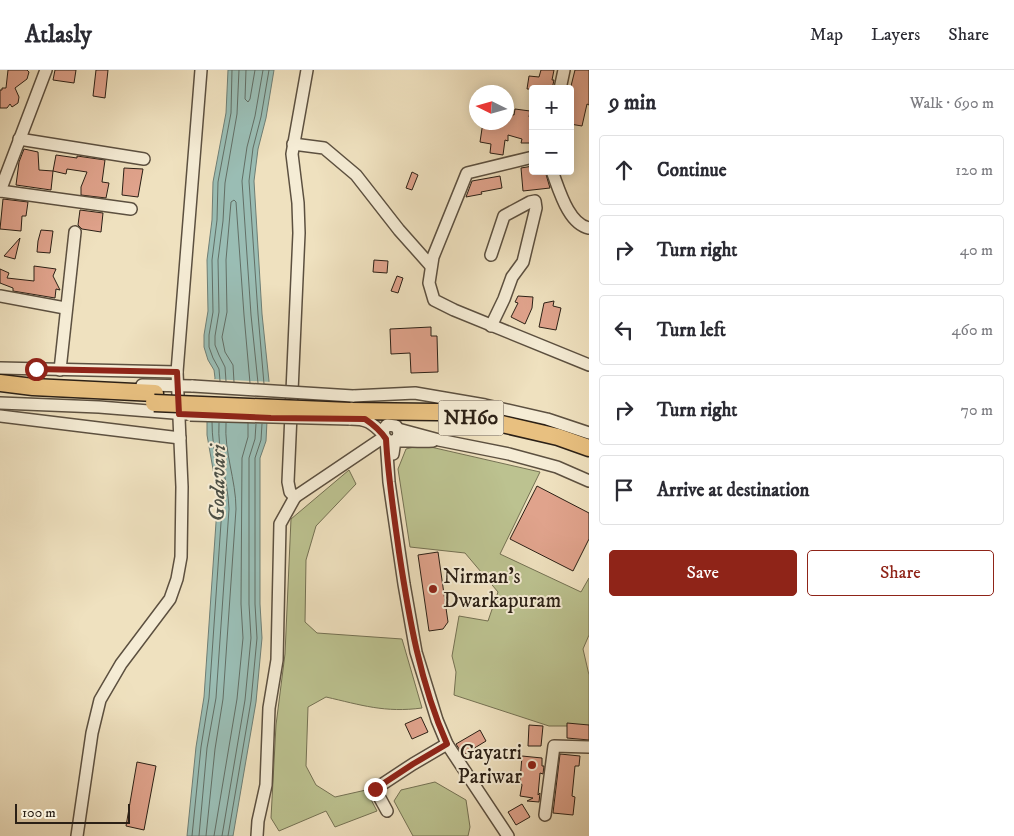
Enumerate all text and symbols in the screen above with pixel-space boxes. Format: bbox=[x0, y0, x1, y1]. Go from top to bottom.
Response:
text: Atlasly bbox=[25, 20, 92, 50]
text: Map bbox=[810, 24, 843, 46]
text: Layers bbox=[871, 24, 920, 46]
text: Share bbox=[948, 24, 989, 46]
north arrow bbox=[469, 85, 514, 130]
map controls bbox=[529, 85, 574, 175]
button: + bbox=[529, 85, 574, 130]
text: 9 min bbox=[609, 90, 656, 116]
text: Walk · 690 m bbox=[910, 93, 994, 113]
button: − bbox=[529, 130, 574, 175]
icon: ahead bbox=[610, 156, 638, 184]
text: Continue bbox=[657, 159, 727, 182]
text: 120 m bbox=[955, 160, 993, 180]
icon: right bbox=[610, 236, 638, 264]
text: Turn right bbox=[657, 239, 737, 262]
text: 40 m bbox=[960, 240, 993, 260]
icon: left bbox=[610, 316, 638, 344]
text: Turn left bbox=[657, 319, 726, 342]
text: 460 m bbox=[951, 320, 993, 340]
route start bbox=[25, 358, 48, 381]
icon: right bbox=[610, 396, 638, 424]
text: Turn right bbox=[657, 399, 737, 422]
road number: NH60 bbox=[438, 400, 504, 436]
text: 70 m bbox=[961, 400, 993, 420]
water label: Godavari bbox=[204, 443, 232, 522]
icon: arrive bbox=[610, 476, 638, 504]
text: Arrive at destination bbox=[657, 479, 809, 502]
button: Save bbox=[609, 550, 797, 596]
button: Share bbox=[807, 550, 994, 596]
place label: Nirman's Dwarkapuram bbox=[443, 564, 561, 614]
marker: Nirman's Dwarkapuram bbox=[427, 583, 439, 595]
place label: Gayatri Pariwar bbox=[458, 740, 522, 790]
marker: Gayatri Pariwar bbox=[526, 759, 538, 771]
route end bbox=[364, 778, 387, 801]
scale bar bbox=[15, 801, 130, 824]
text: 100 m bbox=[22, 804, 56, 822]

